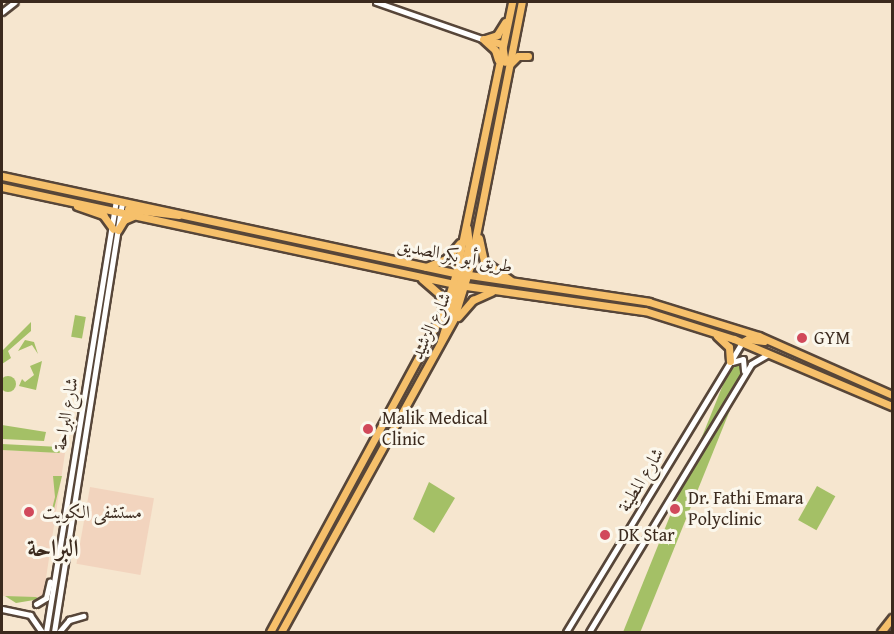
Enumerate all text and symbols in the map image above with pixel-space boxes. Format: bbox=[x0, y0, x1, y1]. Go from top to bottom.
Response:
street label: طريق أبو بكر الصديق bbox=[396, 234, 514, 278]
street label: شارع الرشيد bbox=[406, 289, 456, 363]
place label: GYM bbox=[814, 327, 850, 349]
marker: GYM bbox=[795, 331, 809, 345]
street label: شارع البراحة bbox=[49, 376, 83, 452]
place label: Malik Medical Clinic bbox=[382, 408, 488, 450]
marker: Malik Medical Clinic bbox=[359, 420, 377, 438]
street label: شارع المطينة bbox=[613, 444, 669, 516]
place label: Dr. Fathi Emara Polyclinic bbox=[688, 488, 803, 530]
marker: Dr. Fathi Emara Polyclinic bbox=[666, 500, 684, 518]
place label: مستشفى الكويت bbox=[42, 501, 142, 523]
marker: مستشفى الكويت bbox=[20, 503, 38, 521]
place label: DK Star bbox=[618, 524, 675, 546]
marker: DK Star bbox=[596, 526, 614, 544]
district label: البراحة bbox=[27, 534, 79, 562]

